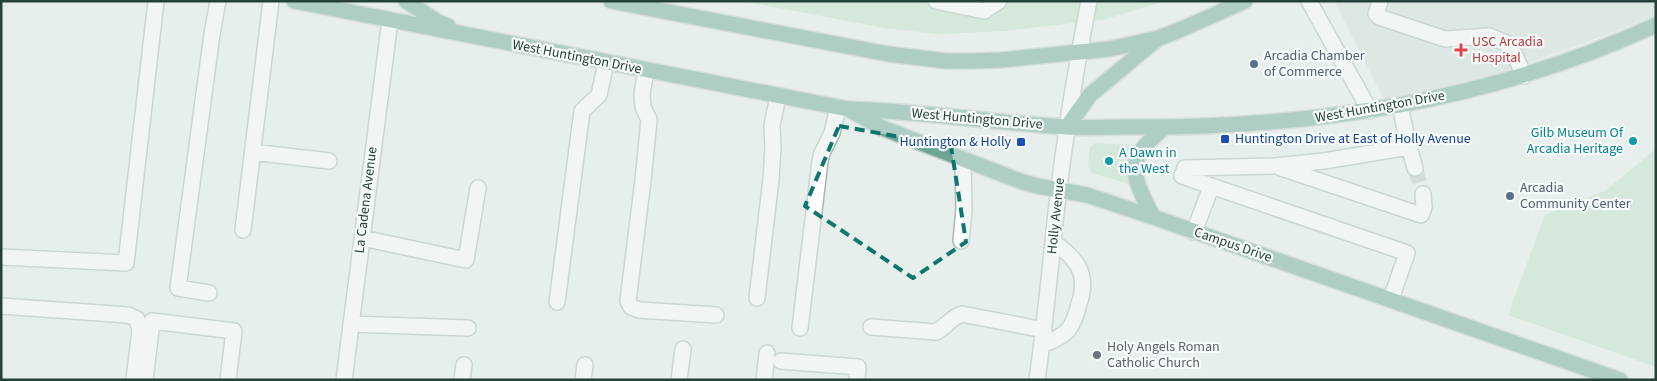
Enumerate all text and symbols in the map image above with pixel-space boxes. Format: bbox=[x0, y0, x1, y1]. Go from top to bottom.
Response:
place label: USC Arcadia Hospital bbox=[1472, 32, 1543, 68]
street label: West Huntington Drive bbox=[511, 35, 643, 79]
marker: USC Arcadia Hospital bbox=[1454, 43, 1468, 57]
place label: Arcadia Chamber of Commerce bbox=[1264, 46, 1365, 82]
marker: Arcadia Chamber of Commerce bbox=[1248, 58, 1260, 70]
street label: West Huntington Drive bbox=[1314, 86, 1446, 128]
street label: West Huntington Drive bbox=[911, 103, 1043, 135]
place label: Gilb Museum Of Arcadia Heritage bbox=[1527, 123, 1624, 159]
place label: Huntington Drive at East of Holly Avenue bbox=[1235, 129, 1471, 149]
place label: Huntington & Holly bbox=[899, 132, 1011, 152]
marker: Huntington Drive at East of Holly Avenue bbox=[1219, 133, 1231, 145]
marker: Gilb Museum Of Arcadia Heritage bbox=[1627, 135, 1639, 147]
marker: Huntington & Holly bbox=[1015, 136, 1027, 148]
place label: A Dawn in the West bbox=[1119, 143, 1177, 179]
street label: La Cadena Avenue bbox=[350, 146, 382, 254]
marker: A Dawn in the West bbox=[1103, 155, 1115, 167]
street label: Holly Avenue bbox=[1042, 177, 1070, 255]
place label: Arcadia Community Center bbox=[1520, 178, 1631, 214]
marker: Arcadia Community Center bbox=[1504, 190, 1516, 202]
street label: Campus Drive bbox=[1191, 222, 1275, 268]
place label: Holy Angels Roman Catholic Church bbox=[1107, 337, 1220, 373]
marker: Holy Angels Roman Catholic Church bbox=[1091, 349, 1103, 361]

